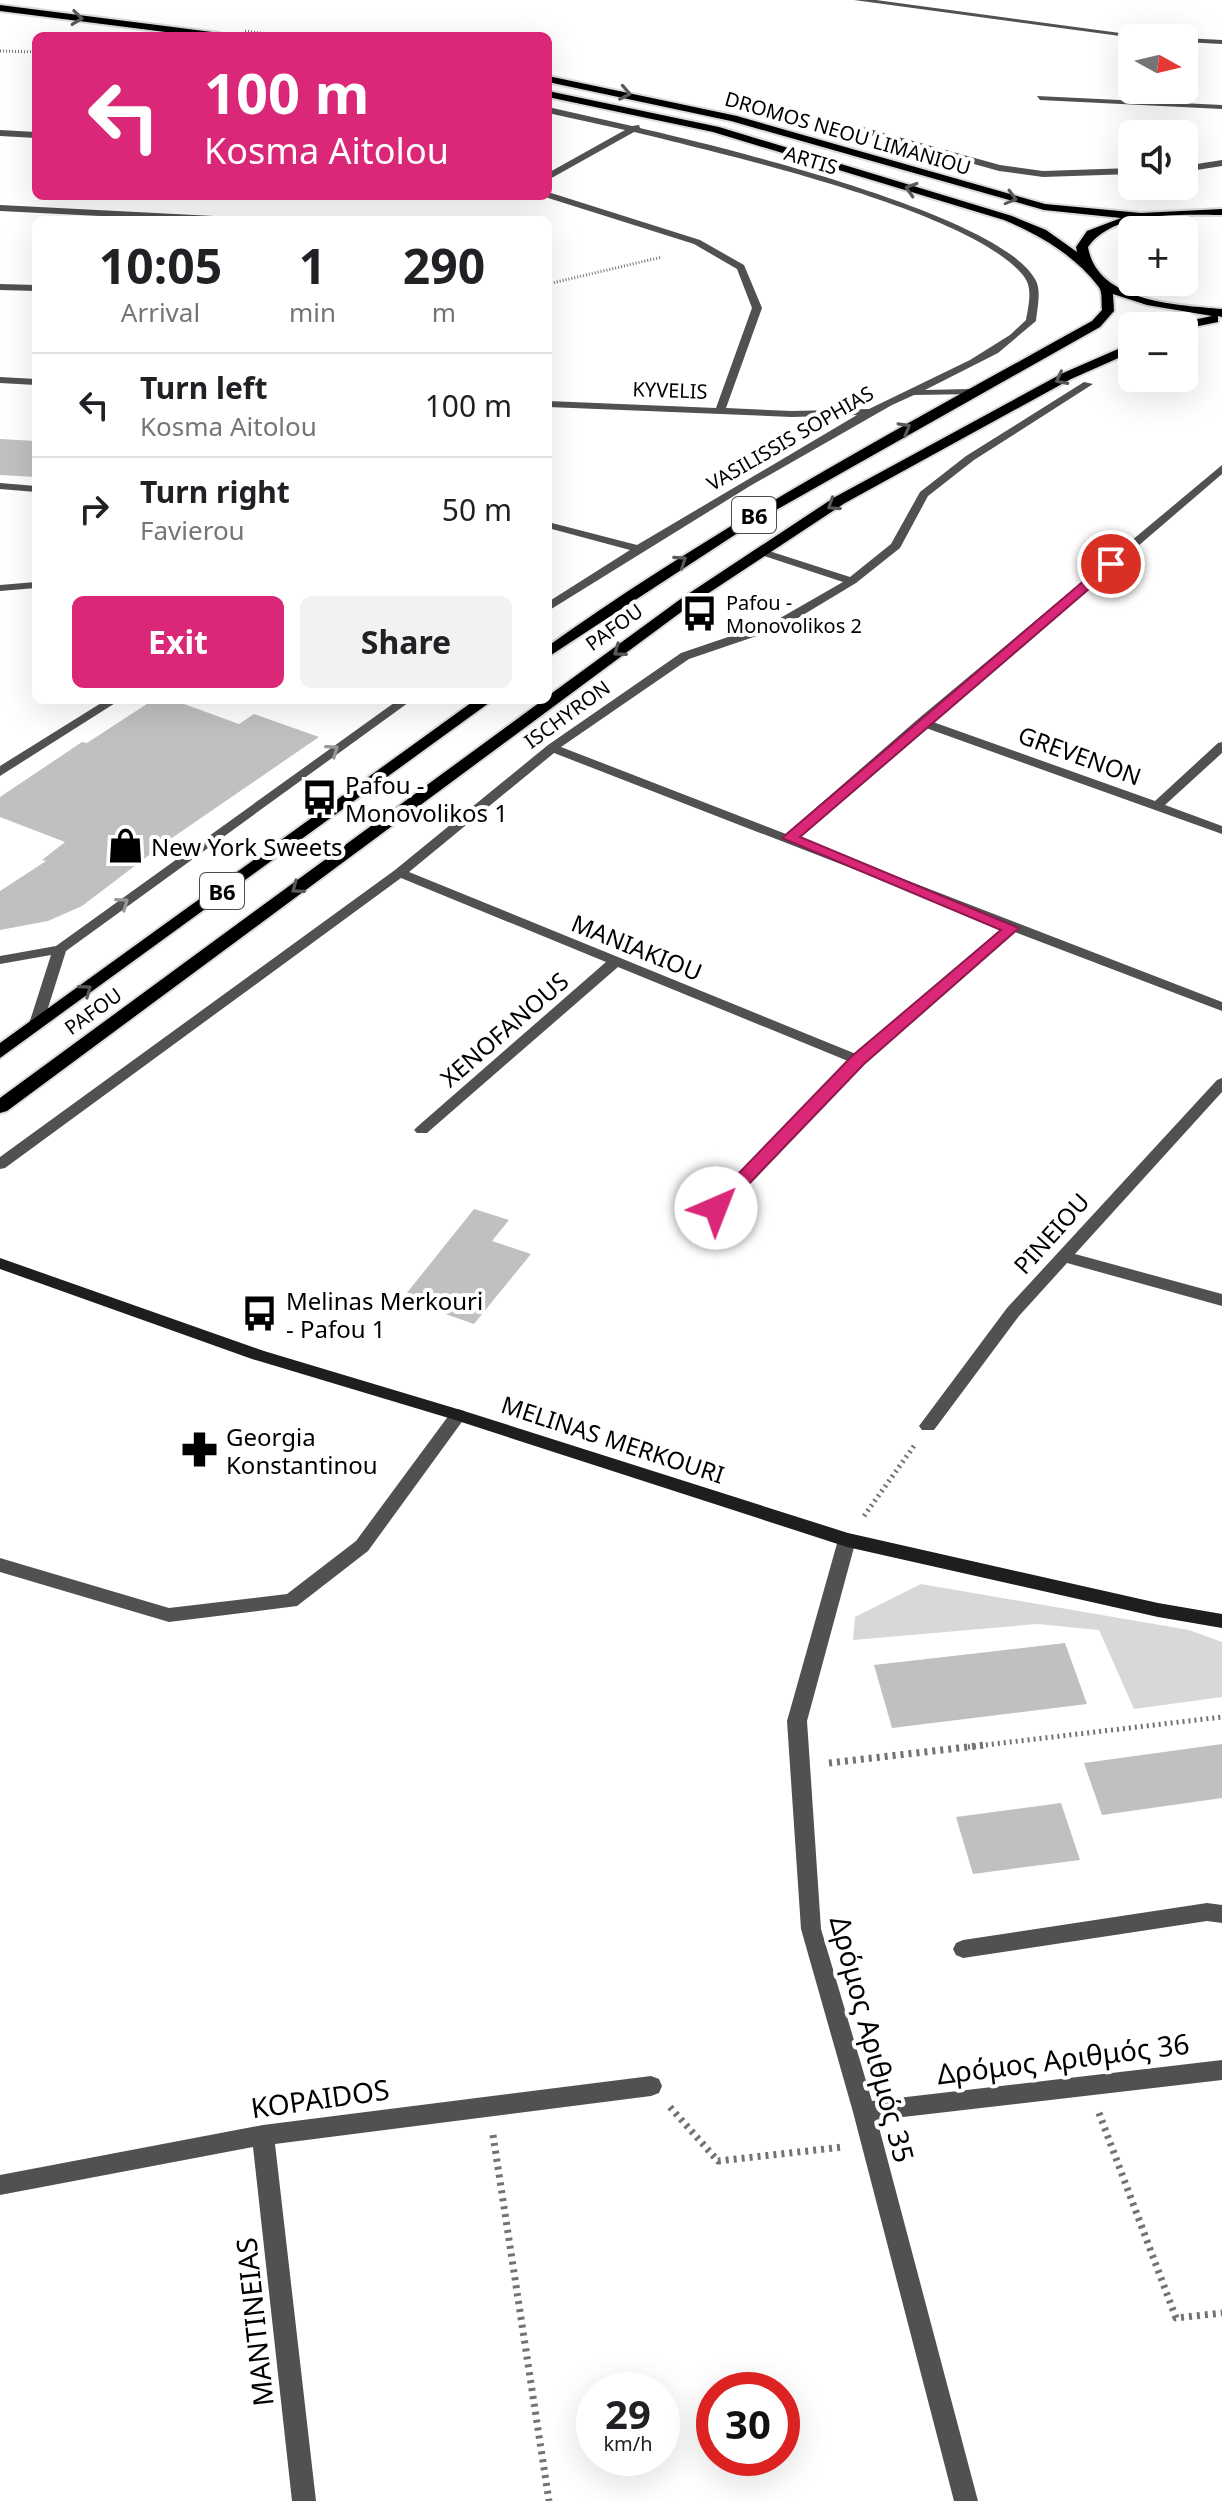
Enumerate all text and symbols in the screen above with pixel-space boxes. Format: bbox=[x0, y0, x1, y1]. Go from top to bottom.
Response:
one-way arrow bbox=[71, 9, 84, 26]
north arrow bbox=[1118, 24, 1198, 104]
map controls bbox=[1118, 24, 1198, 392]
text: 100 m bbox=[204, 54, 369, 130]
icon: left bbox=[72, 64, 176, 168]
one-way arrow bbox=[617, 84, 631, 101]
street label: DROMOS NEOU LIMANIOU bbox=[722, 85, 974, 181]
button: sound bbox=[1118, 120, 1198, 200]
text: Kosma Aitolou bbox=[204, 126, 449, 175]
street label: ARTIS bbox=[781, 139, 841, 181]
one-way arrow bbox=[905, 182, 918, 198]
one-way arrow bbox=[1003, 188, 1017, 205]
button: + bbox=[1118, 216, 1198, 296]
text: 10:05 bbox=[99, 233, 222, 298]
text: 1 bbox=[299, 233, 326, 298]
text: 290 bbox=[403, 233, 485, 298]
text: Arrival bbox=[121, 294, 200, 330]
text: min bbox=[289, 294, 336, 330]
text: m bbox=[432, 294, 456, 330]
button: − bbox=[1118, 312, 1198, 392]
text: Turn left bbox=[140, 367, 268, 408]
one-way arrow bbox=[1055, 370, 1070, 385]
street label: KYVELIS bbox=[632, 375, 708, 405]
street label: VASILISSIS SOPHIAS bbox=[702, 379, 878, 497]
icon: left bbox=[72, 383, 116, 427]
text: 100 m bbox=[425, 385, 512, 426]
text: Kosma Aitolou bbox=[140, 408, 317, 444]
one-way arrow bbox=[897, 423, 911, 438]
text: Turn right bbox=[140, 471, 290, 512]
icon: right bbox=[72, 487, 116, 531]
text: 50 m bbox=[442, 489, 512, 530]
one-way arrow bbox=[828, 495, 842, 510]
road number: B6 bbox=[732, 497, 776, 533]
text: Favierou bbox=[140, 512, 245, 548]
pin bbox=[1077, 530, 1145, 598]
icon: arrive bbox=[1089, 542, 1133, 586]
one-way arrow bbox=[673, 556, 687, 571]
place label: Pafou - Monovolikos 2 bbox=[726, 589, 862, 639]
bus stop icon: Pafou - Monovolikos 2 bbox=[681, 594, 719, 632]
button: Exit bbox=[72, 596, 284, 688]
button: Share bbox=[300, 596, 512, 688]
street label: PAFOU bbox=[580, 597, 648, 657]
one-way arrow bbox=[613, 641, 627, 656]
street label: ISCHYRON bbox=[519, 674, 615, 754]
street label: GREVENON bbox=[1014, 717, 1146, 793]
one-way arrow bbox=[325, 746, 339, 760]
place label: Pafou - Monovolikos 1 bbox=[345, 768, 508, 829]
bus stop icon: Pafou - Monovolikos 1 bbox=[300, 779, 338, 817]
shop icon: New York Sweets bbox=[106, 827, 144, 865]
place label: New York Sweets bbox=[151, 830, 343, 863]
road number: B6 bbox=[200, 873, 244, 909]
one-way arrow bbox=[291, 879, 305, 893]
one-way arrow bbox=[114, 898, 129, 913]
street label: MANIAKIOU bbox=[567, 906, 707, 988]
street label: XENOFANOUS bbox=[433, 964, 575, 1094]
street label: PAFOU bbox=[59, 981, 127, 1041]
one-way arrow bbox=[77, 985, 91, 1000]
position arrow bbox=[674, 1166, 758, 1250]
street label: PINEIOU bbox=[1006, 1185, 1096, 1281]
place label: Melinas Merkouri - Pafou 1 bbox=[286, 1284, 483, 1345]
bus stop icon: Melinas Merkouri - Pafou 1 bbox=[241, 1295, 279, 1333]
street label: MELINAS MERKOURI bbox=[497, 1387, 729, 1491]
place label: Georgia Konstantinou bbox=[226, 1420, 378, 1481]
pharmacy icon: Georgia Konstantinou bbox=[181, 1431, 219, 1469]
street label: Δρόμος Αριθμός 35 bbox=[822, 1911, 924, 2167]
street label: Δρόμος Αριθμός 36 bbox=[935, 2024, 1191, 2092]
street label: KOPAIDOS bbox=[248, 2069, 392, 2127]
street label: MANTINEIAS bbox=[226, 2236, 282, 2408]
speed limit sign: 30 bbox=[696, 2372, 800, 2476]
text: 29 bbox=[605, 2386, 651, 2441]
text: km/h bbox=[603, 2430, 653, 2457]

